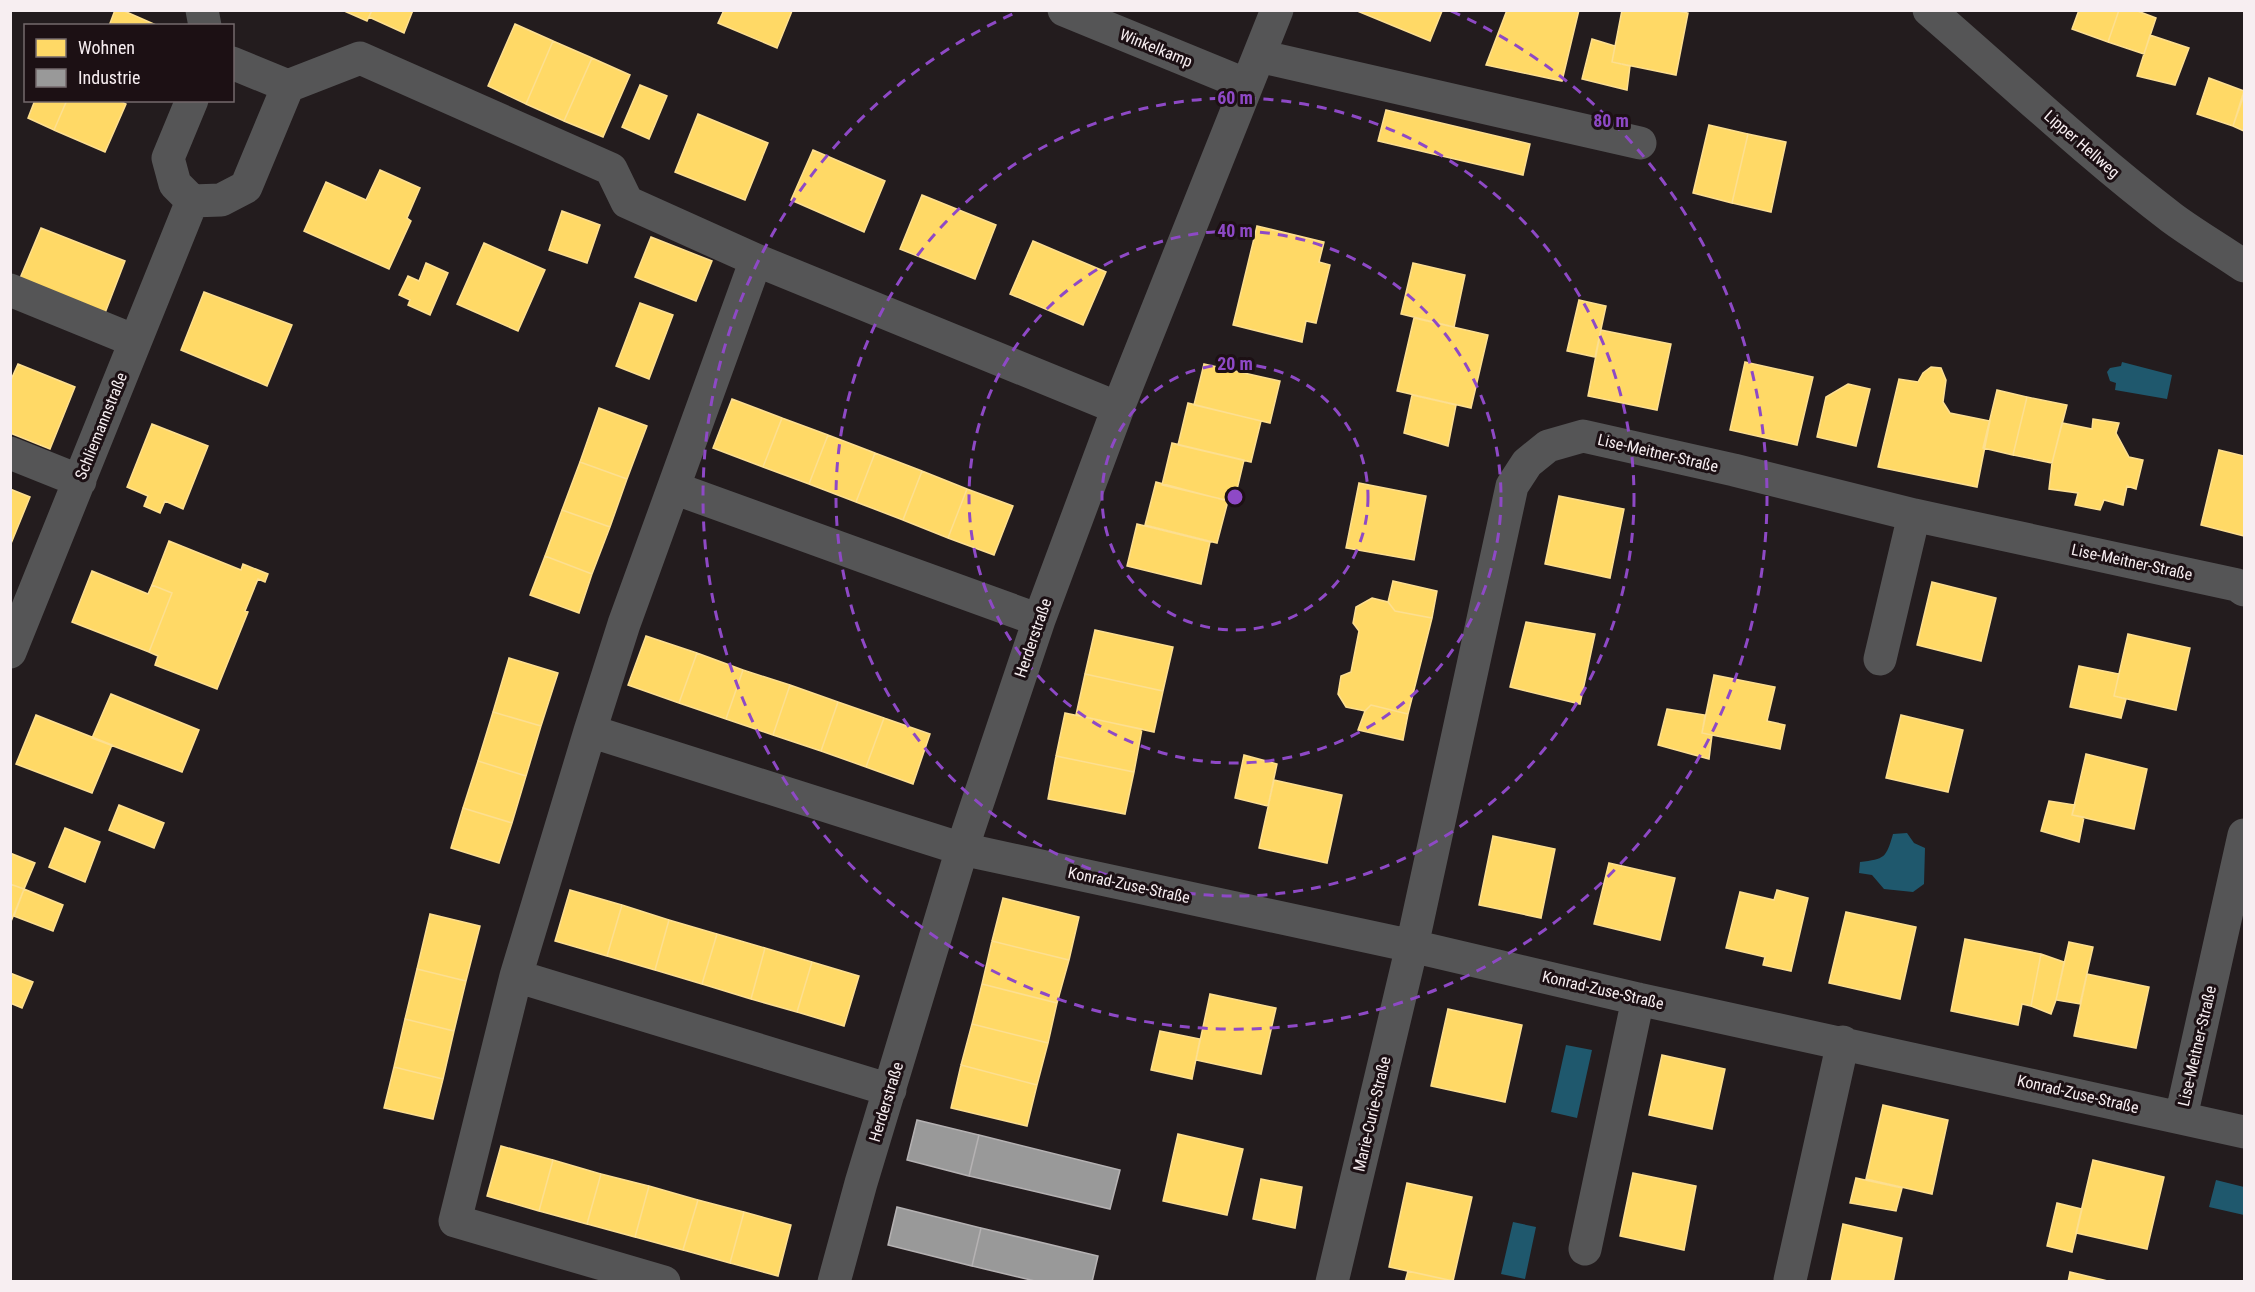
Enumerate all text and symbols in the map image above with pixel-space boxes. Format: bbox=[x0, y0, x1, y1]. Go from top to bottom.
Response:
legend bbox=[24, 24, 234, 102]
street label: Winkelkamp bbox=[1117, 25, 1195, 71]
text: Wohnen bbox=[78, 37, 135, 58]
text: Industrie bbox=[78, 67, 140, 88]
text: 60 m bbox=[1217, 87, 1253, 108]
street label: Lipper Hellweg bbox=[2040, 106, 2124, 182]
text: 80 m bbox=[1593, 110, 1629, 131]
text: 40 m bbox=[1217, 220, 1253, 241]
text: 20 m bbox=[1217, 353, 1253, 374]
street label: Schliemannstraße bbox=[71, 370, 131, 482]
street label: Lise-Meitner-Straße bbox=[1596, 430, 1720, 476]
centre of rings bbox=[1225, 487, 1245, 507]
street label: Lise-Meitner-Straße bbox=[2070, 540, 2194, 584]
street label: Herderstraße bbox=[1011, 596, 1055, 680]
street label: Konrad-Zuse-Straße bbox=[1066, 863, 1192, 907]
street label: Konrad-Zuse-Straße bbox=[1540, 967, 1666, 1013]
street label: Lise-Meitner-Straße bbox=[2174, 984, 2220, 1108]
street label: Marie-Curie-Straße bbox=[1350, 1055, 1394, 1173]
street label: Herderstraße bbox=[865, 1060, 907, 1144]
street label: Konrad-Zuse-Straße bbox=[2015, 1071, 2141, 1117]

